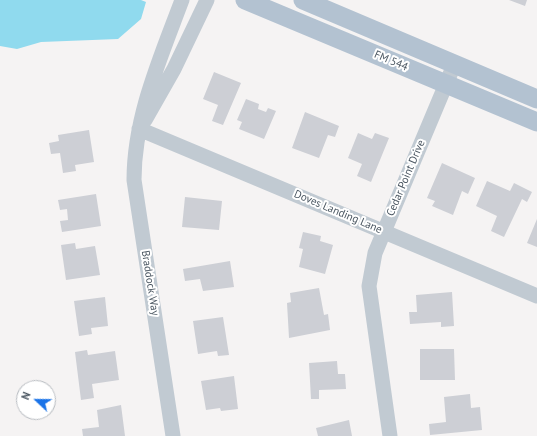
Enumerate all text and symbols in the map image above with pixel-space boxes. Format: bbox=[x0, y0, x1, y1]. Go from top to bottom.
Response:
street label: FM 544 bbox=[372, 48, 410, 74]
street label: Cedar Point Drive bbox=[384, 138, 428, 218]
street label: Doves Landing Lane bbox=[292, 187, 384, 237]
street label: Braddock Way bbox=[138, 249, 162, 317]
north arrow bbox=[16, 380, 56, 420]
text: N bbox=[18, 390, 34, 402]

